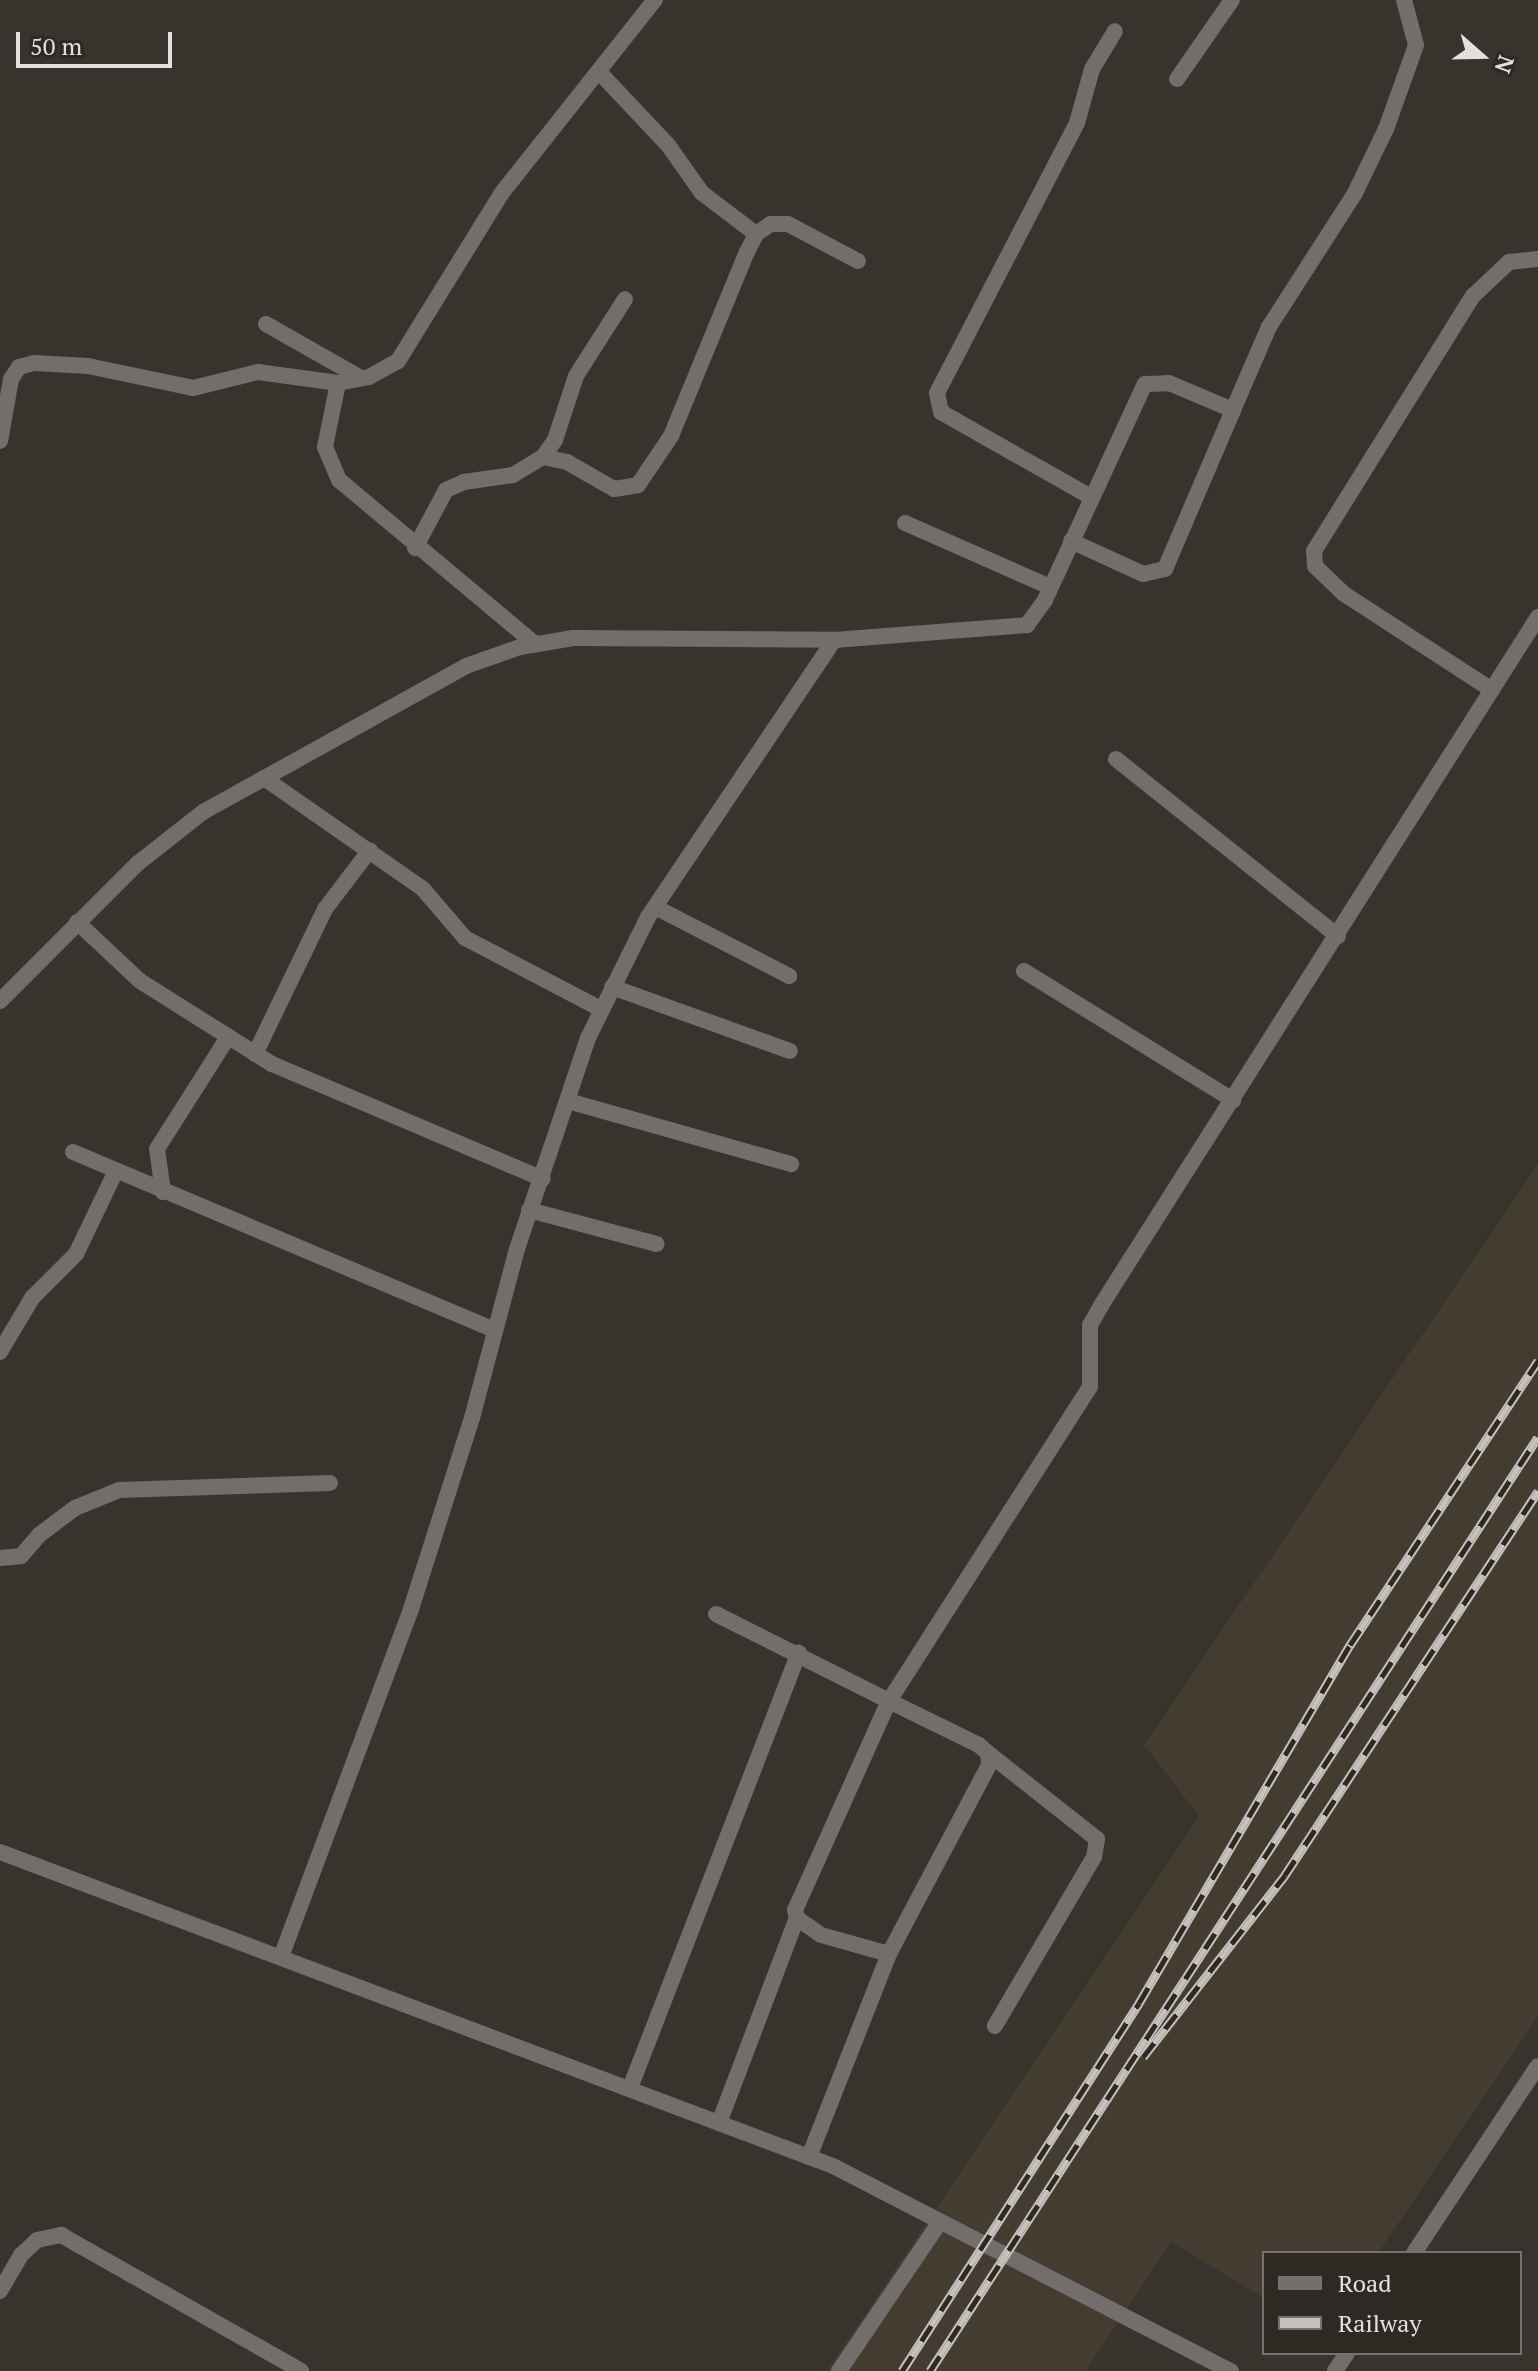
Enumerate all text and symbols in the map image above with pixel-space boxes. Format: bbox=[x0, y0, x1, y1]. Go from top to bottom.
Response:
scale bar bbox=[20, 16, 176, 66]
north arrow bbox=[1442, 16, 1522, 96]
text: 50 m bbox=[30, 30, 82, 62]
text: N bbox=[1489, 52, 1522, 77]
legend bbox=[1262, 2251, 1522, 2355]
text: Road bbox=[1338, 2267, 1392, 2299]
text: Railway bbox=[1338, 2307, 1422, 2339]

